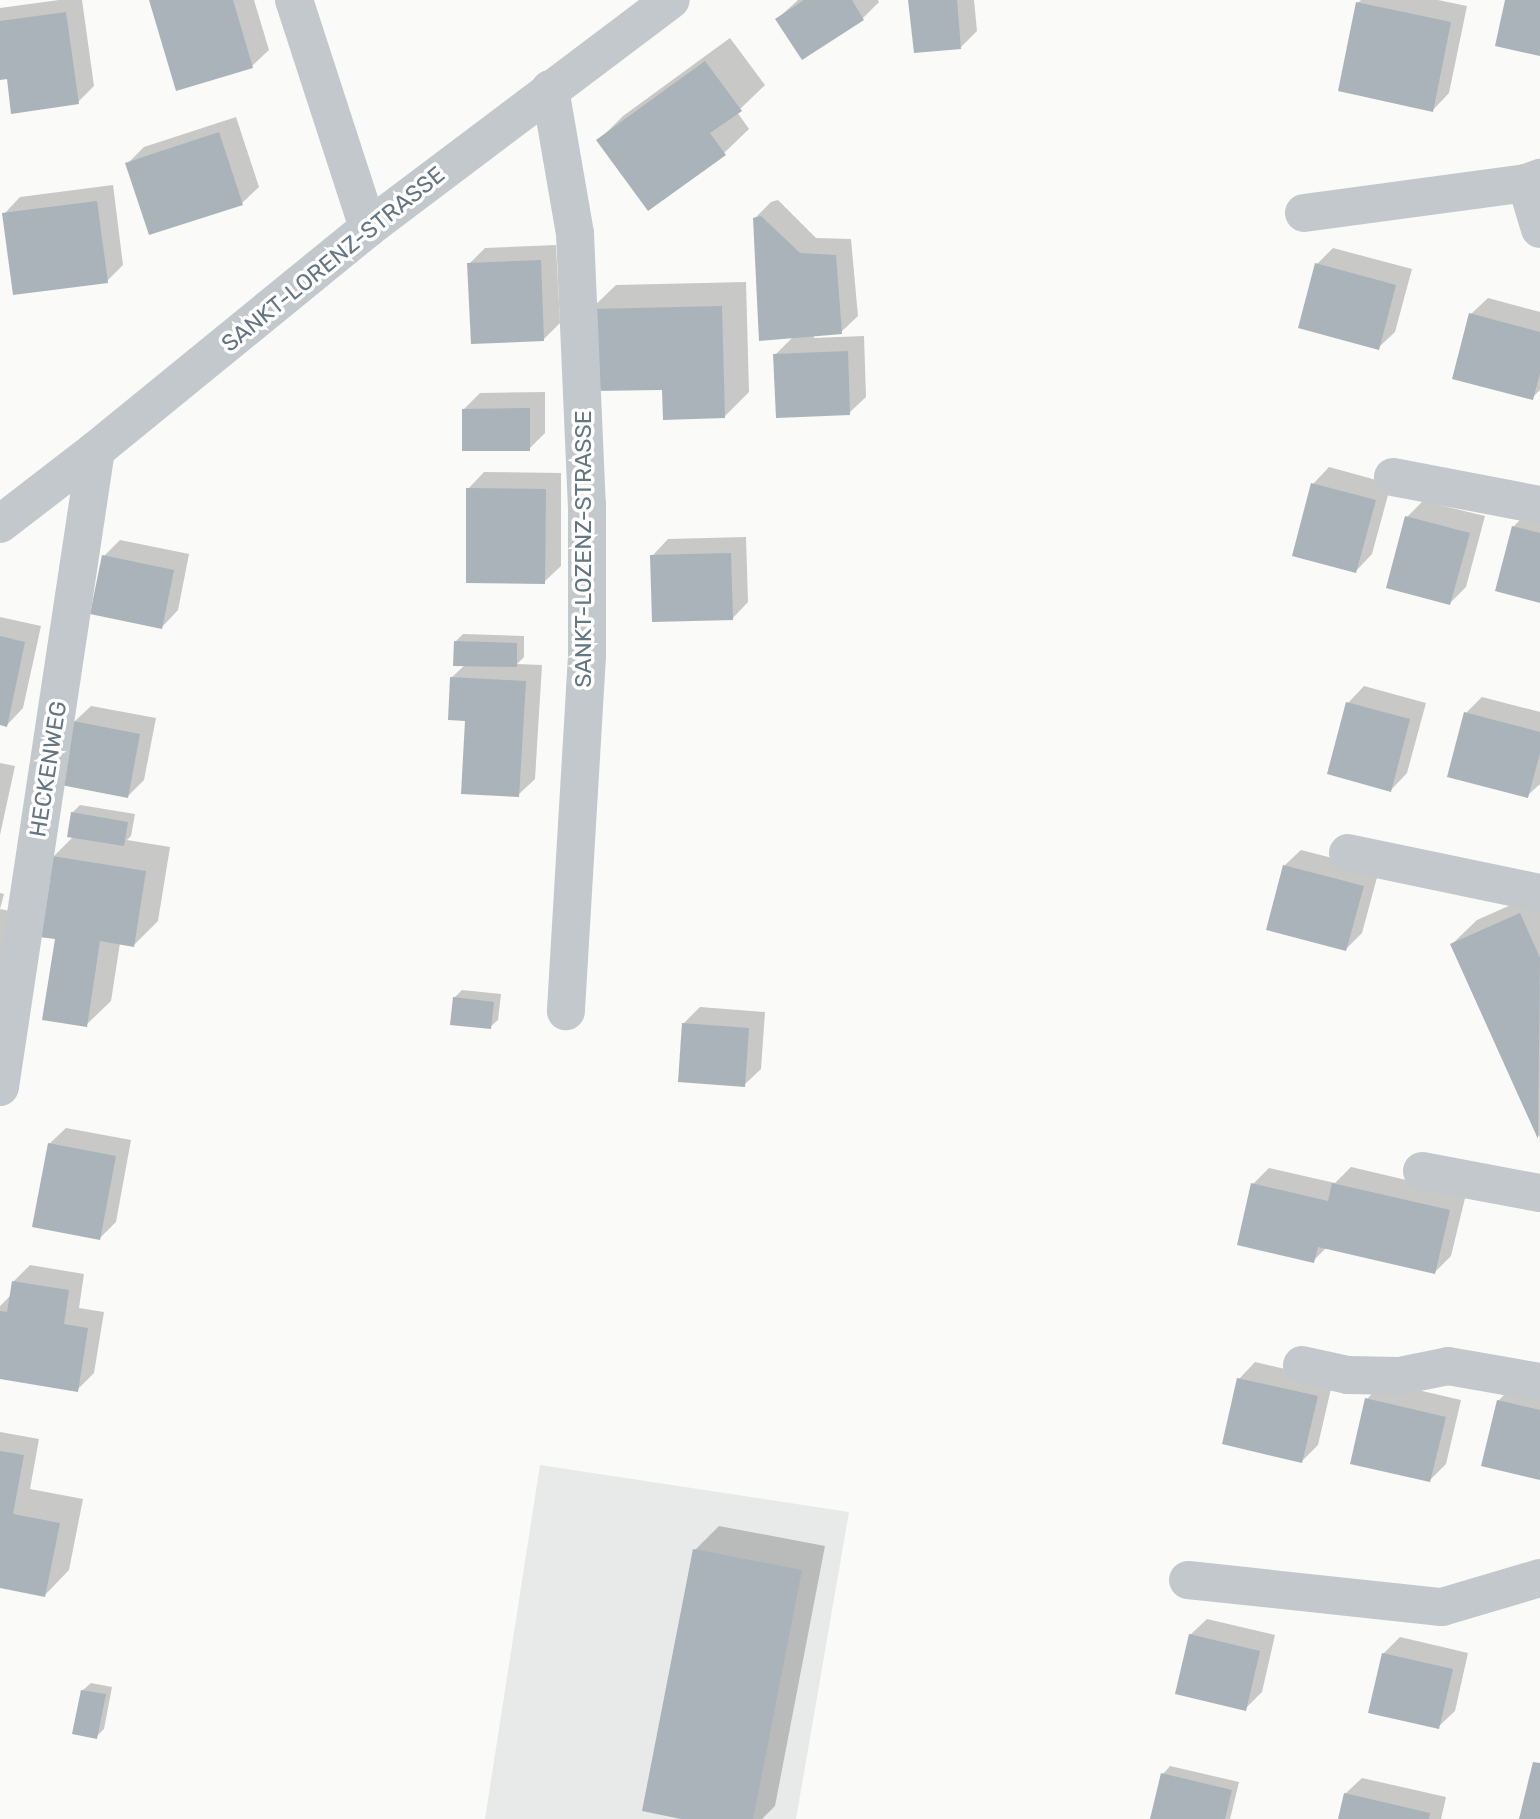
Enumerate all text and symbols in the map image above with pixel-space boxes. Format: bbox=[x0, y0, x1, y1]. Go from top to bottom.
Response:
street label: SANKT-LORENZ-STRASSE bbox=[216, 160, 450, 358]
street label: SANKT-LOZENZ-STRASSE bbox=[569, 410, 597, 688]
street label: HECKENWEG bbox=[24, 699, 72, 839]

